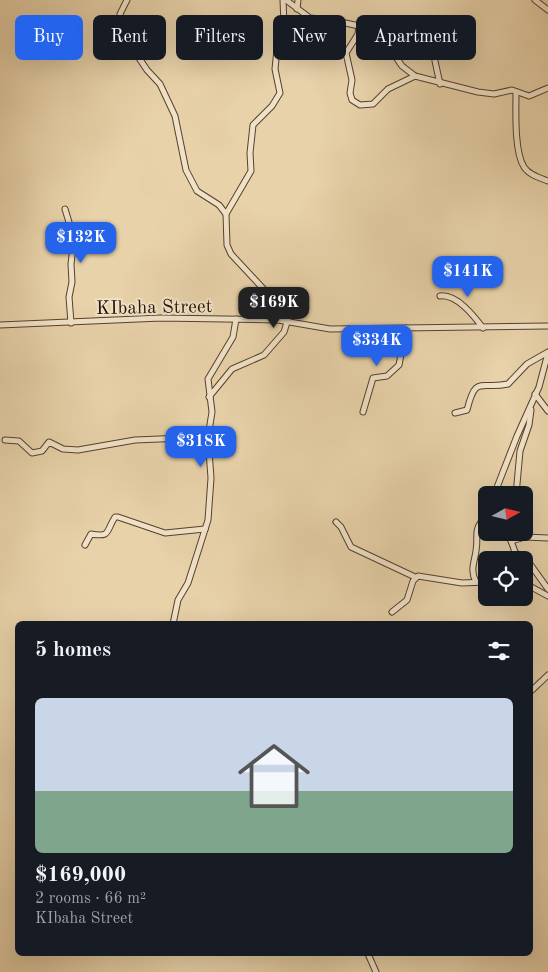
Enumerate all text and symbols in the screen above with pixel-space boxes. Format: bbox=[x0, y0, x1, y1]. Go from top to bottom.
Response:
chip: Buy bbox=[15, 15, 83, 60]
chip: Rent bbox=[93, 15, 166, 60]
chip: Filters bbox=[176, 15, 263, 60]
chip: New bbox=[273, 15, 346, 60]
chip: Apartment bbox=[356, 15, 476, 60]
pin: $132K bbox=[46, 222, 116, 264]
text: $132K bbox=[56, 230, 106, 246]
pin: $141K bbox=[433, 256, 503, 298]
text: $141K bbox=[443, 264, 493, 280]
pin: $169K bbox=[239, 286, 309, 329]
text: $169K bbox=[249, 295, 299, 311]
street label: KIbaha Street bbox=[96, 298, 212, 319]
pin: $334K bbox=[342, 324, 412, 367]
text: $334K bbox=[352, 333, 402, 349]
pin: $318K bbox=[166, 426, 236, 468]
text: $318K bbox=[176, 434, 226, 450]
north arrow bbox=[478, 486, 532, 541]
map controls bbox=[478, 486, 533, 606]
button: locate bbox=[478, 551, 533, 606]
icon: filters bbox=[485, 637, 513, 665]
text: 5 homes bbox=[35, 640, 111, 661]
icon: home bbox=[229, 731, 319, 821]
text: $169,000 bbox=[35, 865, 126, 886]
text: 2 rooms · 66 m² bbox=[35, 891, 146, 907]
text: KIbaha Street bbox=[35, 911, 133, 927]

